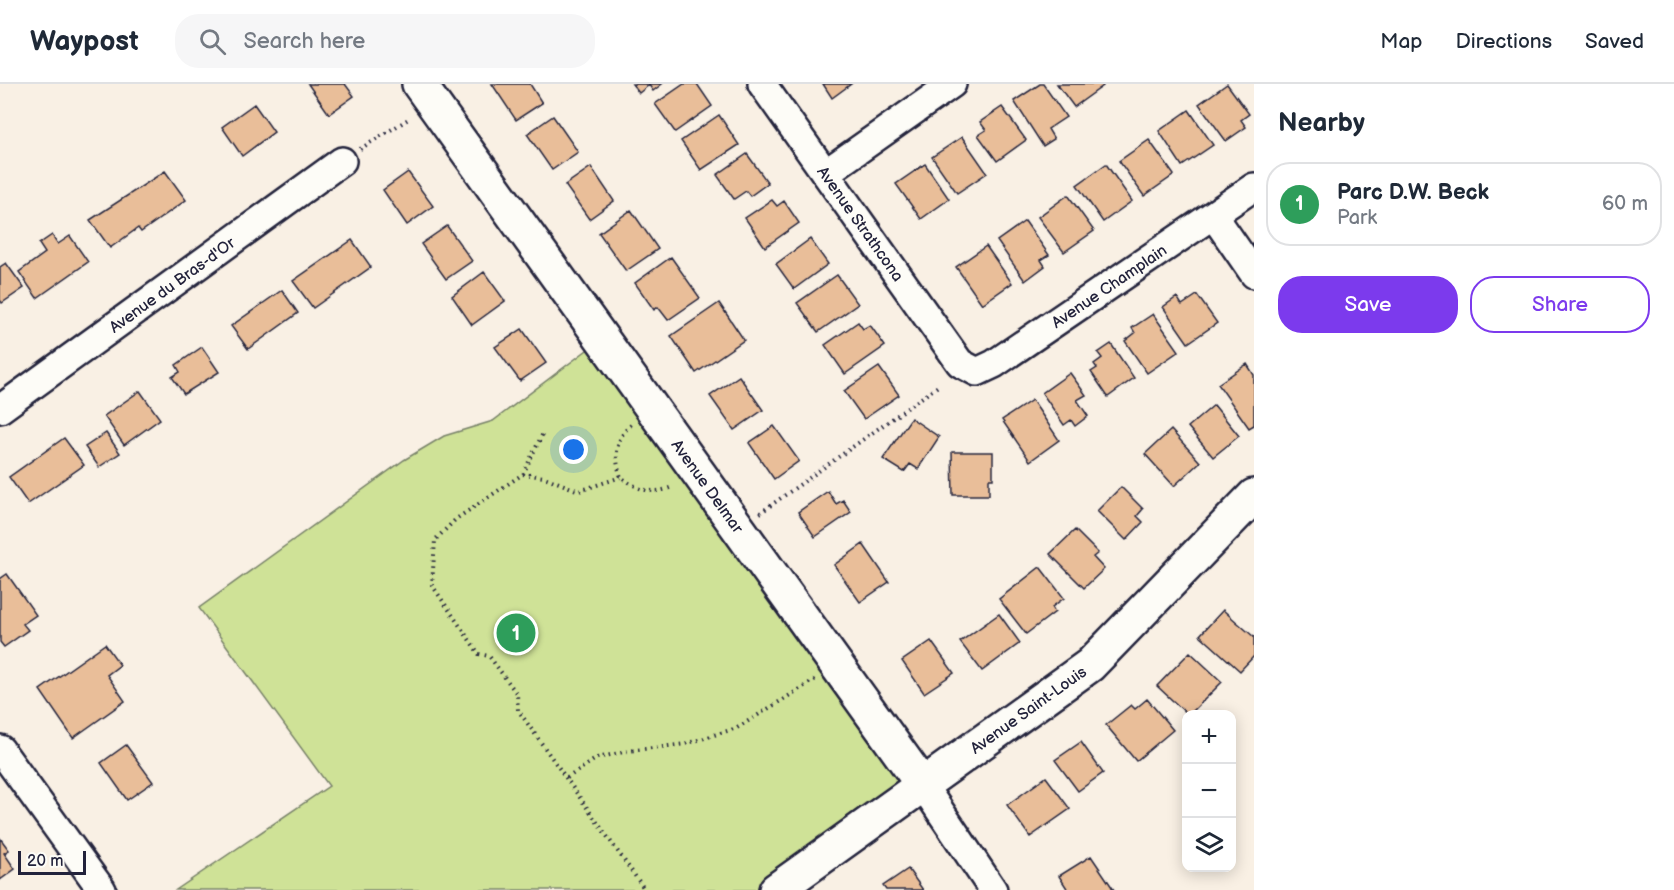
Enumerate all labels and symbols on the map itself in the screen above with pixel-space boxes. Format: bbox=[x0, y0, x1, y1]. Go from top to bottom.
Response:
street label: Avenue Strathcona bbox=[813, 163, 907, 285]
street label: Avenue du Bras-d'Or bbox=[106, 234, 239, 338]
street label: Avenue Champlain bbox=[1048, 241, 1171, 333]
your location bbox=[559, 435, 588, 464]
street label: Avenue Delmar bbox=[667, 436, 747, 538]
pin: 1 bbox=[496, 610, 536, 656]
street label: Avenue Saint-Louis bbox=[967, 663, 1091, 759]
scale bar bbox=[18, 848, 86, 876]

